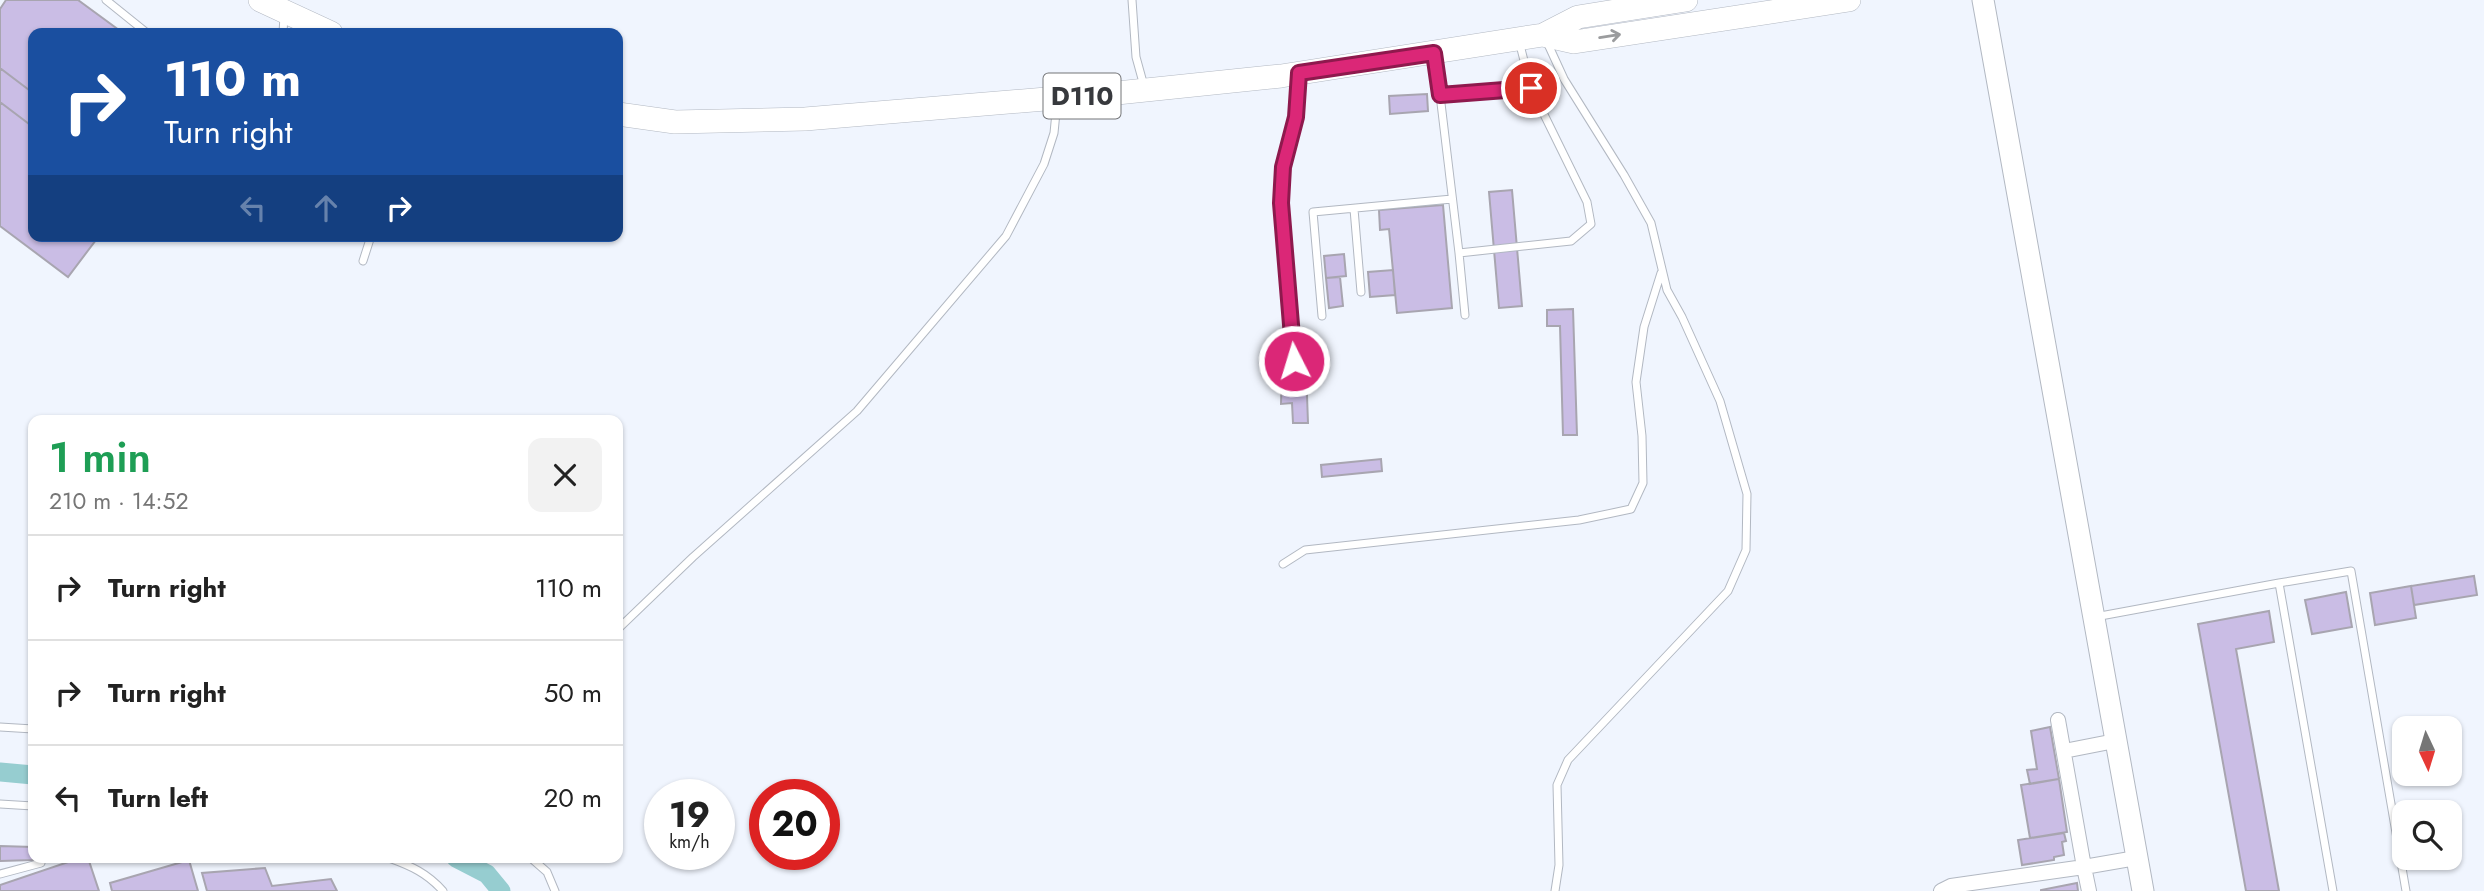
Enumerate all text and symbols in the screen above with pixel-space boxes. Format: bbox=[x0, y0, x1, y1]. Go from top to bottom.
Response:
one-way arrow bbox=[1599, 29, 1621, 42]
text: 110 m bbox=[164, 44, 301, 114]
icon: right bbox=[49, 56, 140, 147]
pin bbox=[1501, 58, 1561, 118]
icon: arrive bbox=[1512, 69, 1550, 107]
road number: D110 bbox=[1044, 74, 1120, 118]
text: Turn right bbox=[164, 109, 293, 155]
icon: left bbox=[234, 189, 272, 227]
icon: ahead bbox=[307, 189, 345, 227]
icon: right bbox=[380, 189, 418, 227]
position arrow bbox=[1257, 324, 1331, 398]
text: 1 min bbox=[49, 427, 151, 488]
button: close bbox=[528, 438, 602, 512]
text: 210 m · 14:52 bbox=[49, 484, 189, 518]
icon: right bbox=[49, 569, 87, 607]
text: Turn right bbox=[108, 569, 226, 607]
text: 110 m bbox=[535, 569, 602, 607]
icon: right bbox=[49, 674, 87, 712]
text: Turn right bbox=[108, 674, 226, 712]
text: 50 m bbox=[544, 674, 602, 712]
north arrow bbox=[2392, 716, 2462, 786]
map controls bbox=[2392, 716, 2462, 870]
icon: left bbox=[49, 779, 87, 817]
text: Turn left bbox=[108, 779, 208, 817]
text: 20 m bbox=[544, 779, 602, 817]
speed limit sign: 20 bbox=[749, 779, 840, 870]
text: 19 bbox=[669, 790, 710, 840]
button: search bbox=[2392, 800, 2462, 870]
text: km/h bbox=[669, 829, 710, 855]

